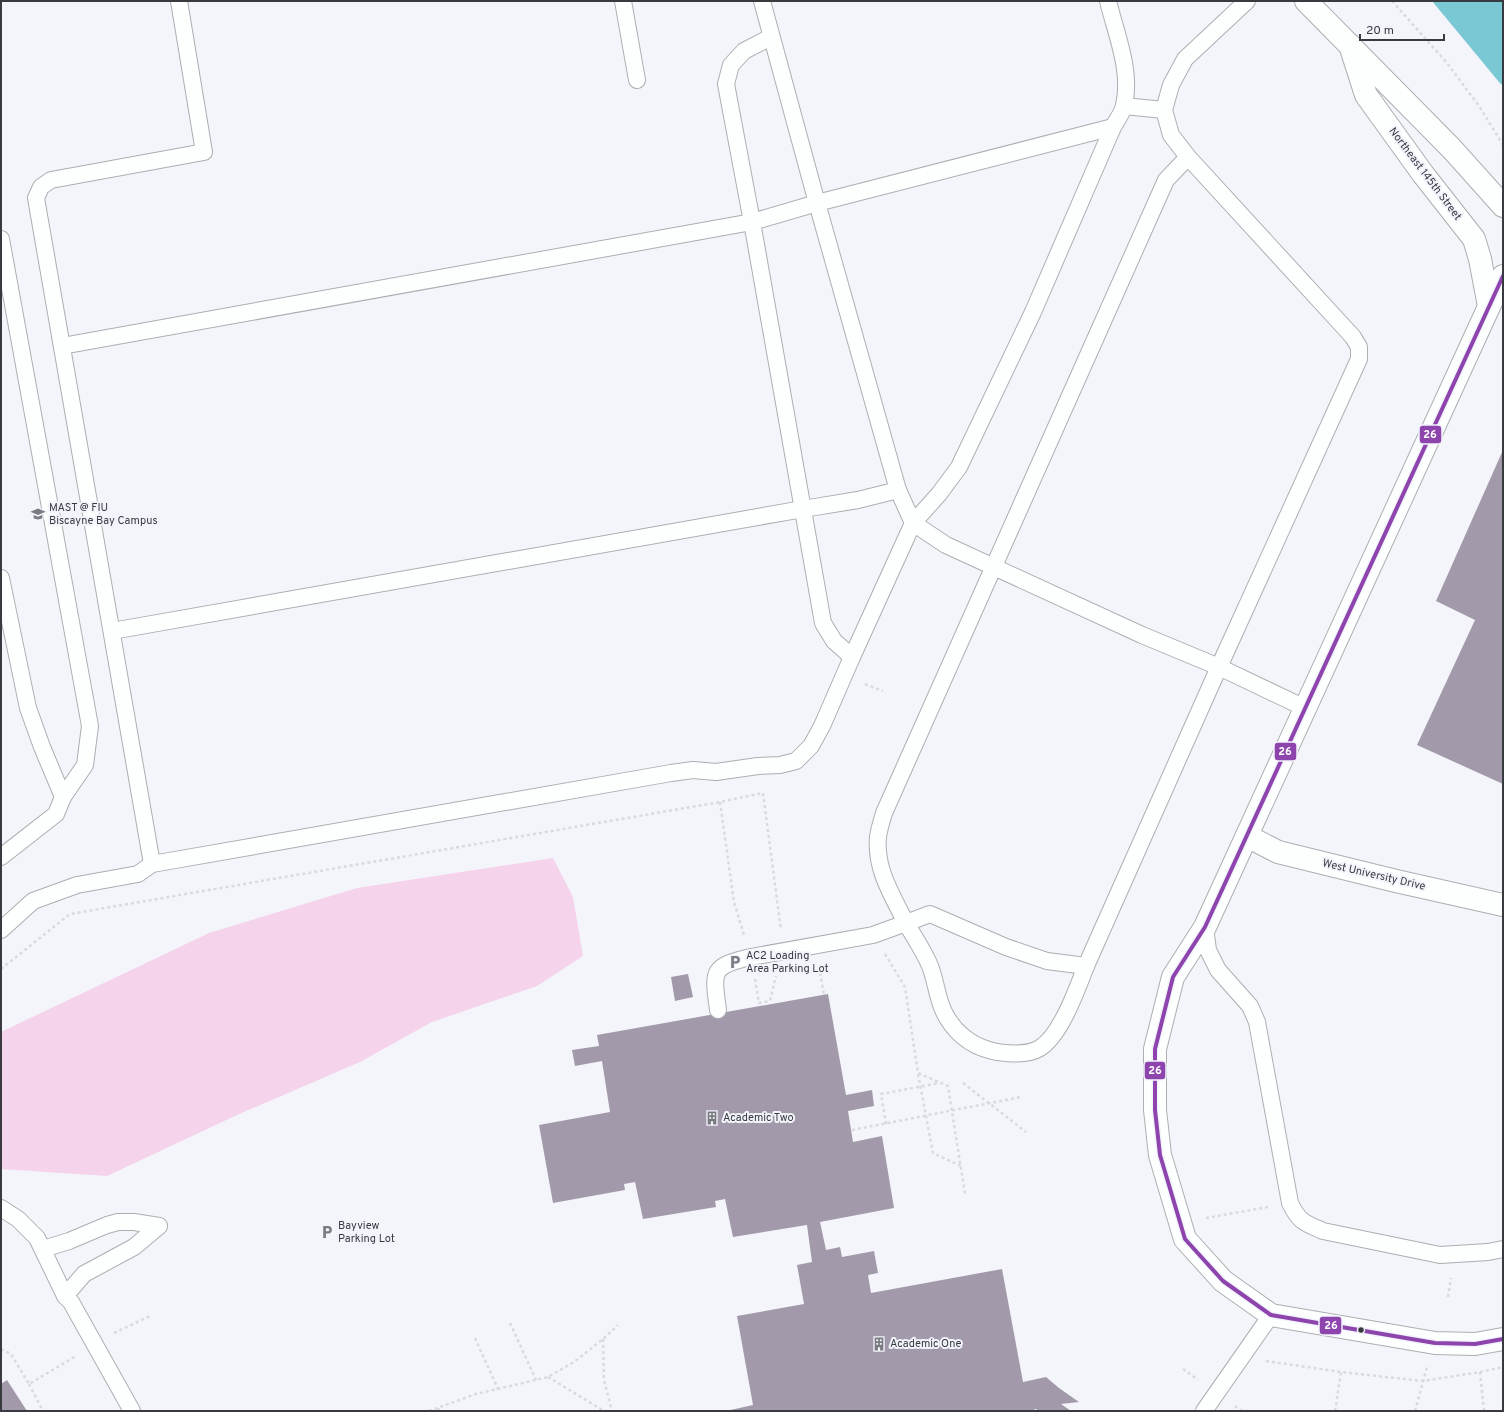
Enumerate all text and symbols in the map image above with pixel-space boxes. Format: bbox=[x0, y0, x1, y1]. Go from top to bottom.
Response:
scale bar bbox=[1360, 16, 1444, 42]
text: 20 m bbox=[1366, 23, 1394, 39]
street label: Northeast 145th Street bbox=[1386, 125, 1464, 223]
line badge: 26 bbox=[1419, 425, 1442, 444]
text: 26 bbox=[1423, 428, 1437, 442]
place label: MAST @ FIU Biscayne Bay Campus bbox=[49, 501, 158, 528]
school or university icon: MAST @ FIU Biscayne Bay Campus bbox=[30, 506, 46, 522]
line badge: 26 bbox=[1274, 742, 1297, 761]
text: 26 bbox=[1278, 745, 1292, 759]
street label: West University Drive bbox=[1321, 856, 1427, 894]
place label: AC2 Loading Area Parking Lot bbox=[746, 949, 829, 976]
parking icon: AC2 Loading Area Parking Lot bbox=[727, 954, 743, 970]
line badge: 26 bbox=[1144, 1061, 1166, 1080]
text: 26 bbox=[1148, 1064, 1162, 1078]
building icon: Academic Two bbox=[704, 1110, 720, 1126]
place label: Academic Two bbox=[723, 1111, 794, 1125]
place label: Bayview Parking Lot bbox=[338, 1219, 395, 1246]
parking icon: Bayview Parking Lot bbox=[319, 1224, 335, 1240]
line badge: 26 bbox=[1319, 1316, 1342, 1335]
text: 26 bbox=[1324, 1319, 1338, 1333]
unlabelled marker bbox=[1356, 1325, 1366, 1335]
building icon: Academic One bbox=[871, 1336, 887, 1352]
place label: Academic One bbox=[890, 1337, 962, 1351]

